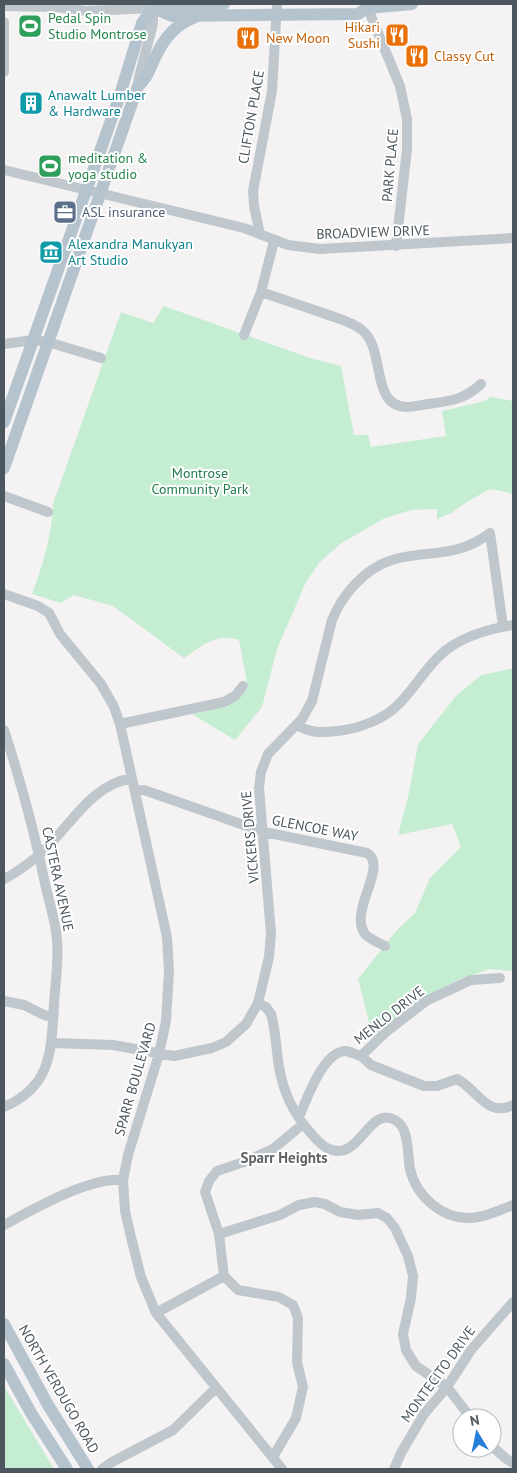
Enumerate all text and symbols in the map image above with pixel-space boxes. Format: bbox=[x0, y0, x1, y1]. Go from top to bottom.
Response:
place label: Pedal Spin Studio Montrose bbox=[48, 9, 147, 43]
sports icon: Pedal Spin Studio Montrose bbox=[17, 13, 43, 39]
place label: Hikari Sushi bbox=[345, 18, 380, 52]
restaurant icon: Hikari Sushi bbox=[384, 22, 410, 48]
restaurant icon: New Moon bbox=[235, 25, 261, 51]
place label: New Moon bbox=[266, 29, 330, 47]
restaurant icon: Classy Cut bbox=[404, 43, 430, 69]
place label: Classy Cut bbox=[434, 47, 495, 65]
street label: CLIFTON PLACE bbox=[234, 69, 268, 165]
place label: Anawalt Lumber & Hardware bbox=[48, 86, 146, 120]
building icon: Anawalt Lumber & Hardware bbox=[18, 90, 44, 116]
street label: PARK PLACE bbox=[378, 127, 402, 203]
place label: meditation & yoga studio bbox=[68, 149, 148, 183]
sports icon: meditation & yoga studio bbox=[37, 153, 63, 179]
office icon: ASL insurance bbox=[52, 199, 78, 225]
place label: ASL insurance bbox=[82, 203, 165, 221]
street label: BROADVIEW DRIVE bbox=[316, 221, 430, 243]
place label: Alexandra Manukyan Art Studio bbox=[68, 235, 193, 269]
museum icon: Alexandra Manukyan Art Studio bbox=[38, 239, 64, 265]
park label: Montrose Community Park bbox=[152, 464, 249, 498]
street label: VICKERS DRIVE bbox=[237, 790, 263, 885]
street label: GLENCOE WAY bbox=[270, 811, 360, 845]
street label: CASTERA AVENUE bbox=[38, 825, 78, 933]
street label: MENLO DRIVE bbox=[350, 982, 428, 1048]
street label: SPARR BOULEVARD bbox=[110, 1020, 160, 1138]
district label: Sparr Heights bbox=[240, 1148, 328, 1167]
street label: NORTH VERDUGO ROAD bbox=[15, 1322, 103, 1456]
street label: MONTECITO DRIVE bbox=[397, 1323, 479, 1425]
north arrow bbox=[452, 1408, 502, 1458]

